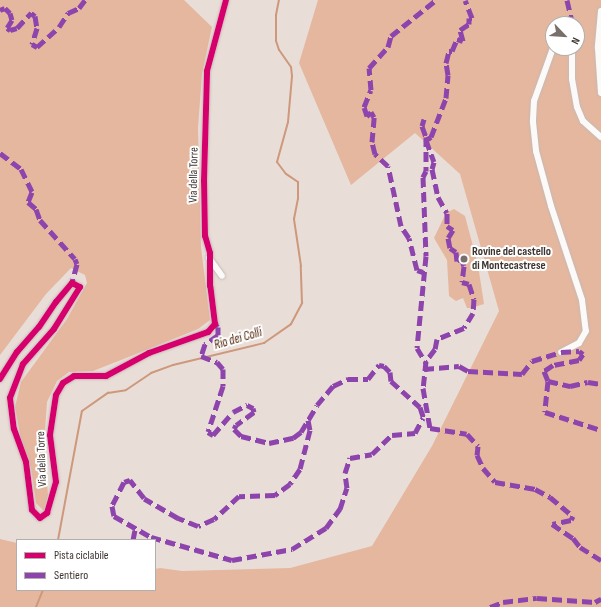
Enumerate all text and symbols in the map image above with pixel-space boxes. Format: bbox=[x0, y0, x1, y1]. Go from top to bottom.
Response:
north arrow bbox=[545, 16, 585, 56]
text: N bbox=[568, 35, 583, 46]
street label: Via della Torre bbox=[186, 147, 202, 203]
place label: Rovine del castello di Montecastrese bbox=[472, 245, 551, 273]
marker: Rovine del castello di Montecastrese bbox=[459, 254, 469, 264]
water label: Rio dei Colli bbox=[212, 325, 264, 353]
street label: Via della Torre bbox=[34, 431, 50, 487]
legend bbox=[16, 539, 156, 591]
text: Pista ciclabile bbox=[54, 548, 109, 563]
text: Sentiero bbox=[54, 568, 88, 583]

